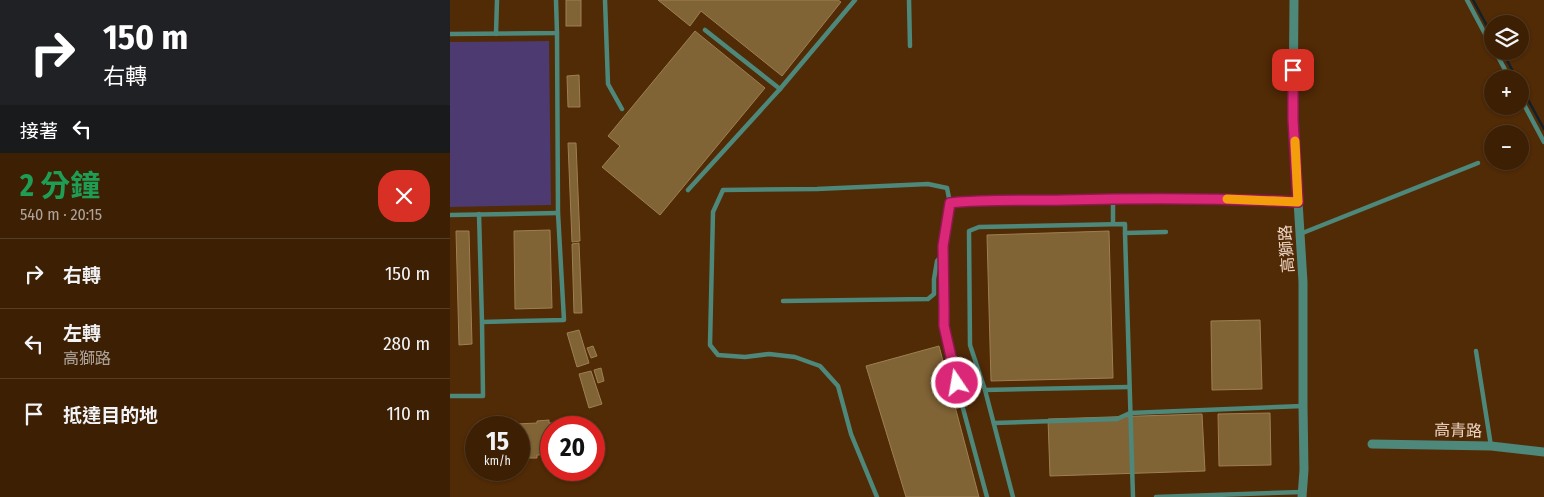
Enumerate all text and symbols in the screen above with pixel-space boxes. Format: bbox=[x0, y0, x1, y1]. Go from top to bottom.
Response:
map controls bbox=[1484, 15, 1529, 170]
button: layers bbox=[1484, 15, 1529, 60]
text: 150 m bbox=[103, 16, 188, 58]
icon: right bbox=[20, 20, 85, 85]
pin bbox=[1272, 49, 1314, 91]
icon: arrive bbox=[1279, 56, 1307, 84]
text: 右轉 bbox=[103, 63, 147, 90]
button: + bbox=[1484, 70, 1529, 115]
icon: left bbox=[68, 115, 96, 143]
text: 接著 bbox=[20, 120, 58, 143]
button: − bbox=[1484, 125, 1529, 170]
text: 2 分鐘 bbox=[20, 168, 100, 204]
button: close bbox=[378, 170, 430, 222]
text: 540 m · 20:15 bbox=[20, 205, 102, 224]
street label: 高獅路 bbox=[1275, 224, 1298, 274]
icon: right bbox=[20, 260, 48, 288]
text: 150 m bbox=[385, 262, 430, 285]
text: 右轉 bbox=[63, 264, 101, 287]
text: 左轉 bbox=[63, 322, 101, 345]
icon: left bbox=[20, 330, 48, 358]
text: 280 m bbox=[383, 332, 430, 355]
text: 高獅路 bbox=[63, 349, 111, 368]
position arrow bbox=[930, 356, 982, 408]
icon: arrive bbox=[20, 400, 48, 428]
text: 110 m bbox=[386, 402, 430, 425]
text: 抵達目的地 bbox=[63, 404, 158, 427]
speed limit sign: 20 bbox=[540, 416, 605, 481]
street label: 高青路 bbox=[1434, 421, 1482, 440]
text: 15 bbox=[486, 427, 509, 457]
text: km/h bbox=[484, 454, 511, 468]

